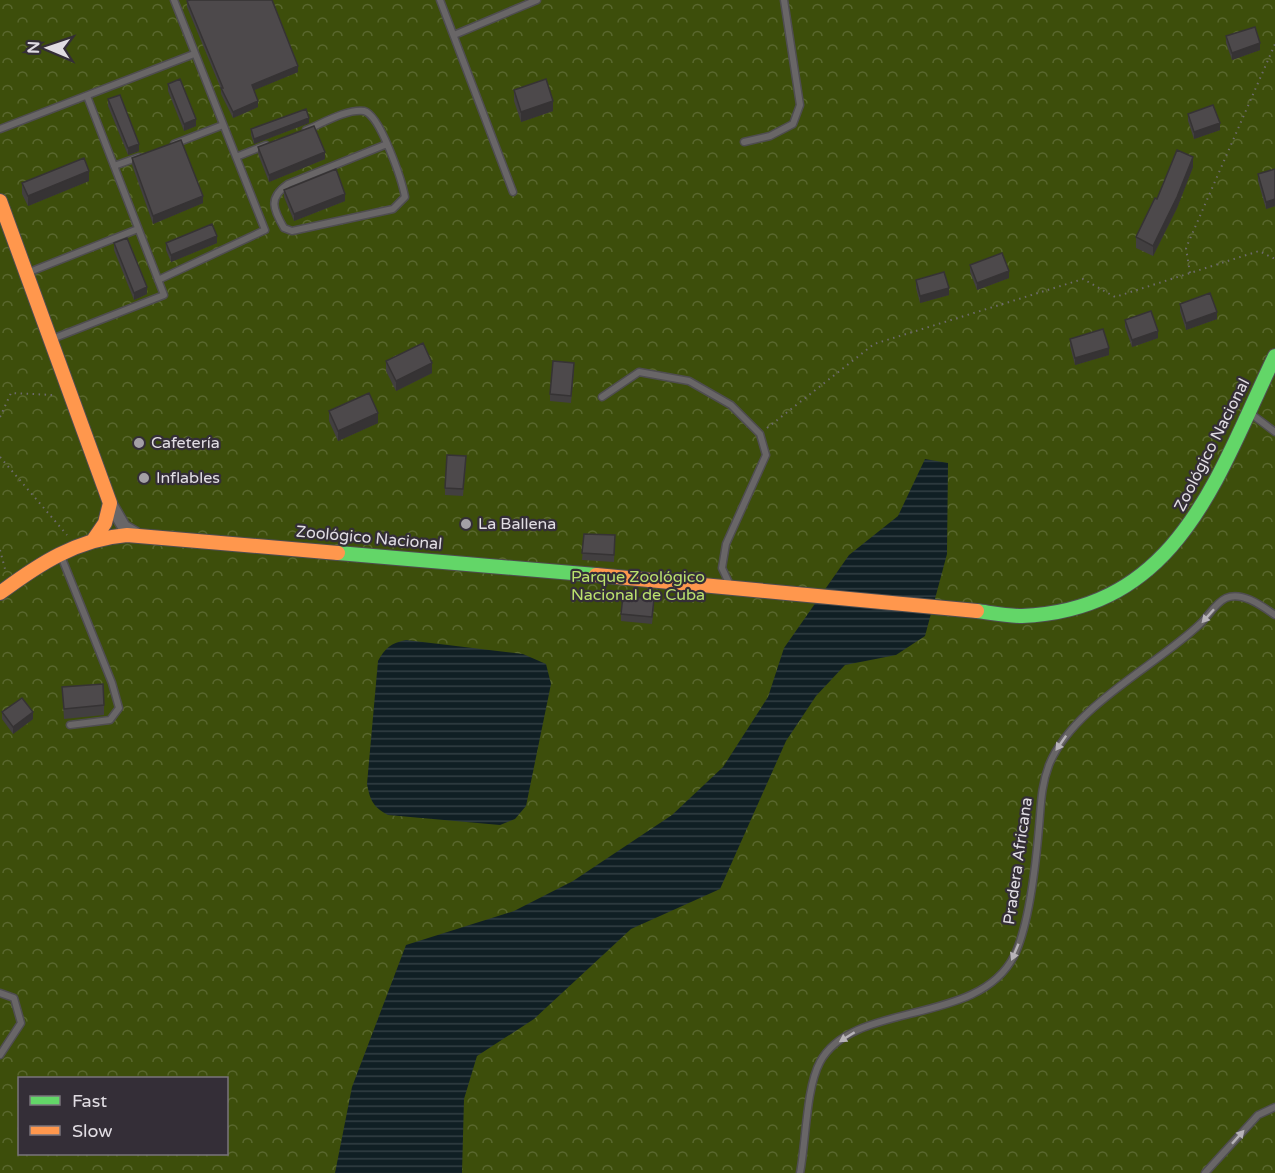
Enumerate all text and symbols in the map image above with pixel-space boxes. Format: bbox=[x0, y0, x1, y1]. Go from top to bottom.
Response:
north arrow bbox=[18, 18, 78, 78]
text: N bbox=[24, 41, 44, 54]
street label: Zoológico Nacional bbox=[1170, 375, 1254, 515]
place label: Cafetería bbox=[151, 433, 220, 453]
marker: Cafetería bbox=[132, 436, 146, 450]
place label: Inflables bbox=[156, 468, 220, 488]
marker: Inflables bbox=[137, 471, 151, 485]
place label: La Ballena bbox=[478, 514, 556, 534]
marker: La Ballena bbox=[459, 517, 473, 531]
street label: Zoológico Nacional bbox=[295, 522, 443, 554]
park label: Parque Zoológico Nacional de Cuba bbox=[571, 567, 705, 605]
one-way arrow bbox=[1202, 608, 1215, 623]
one-way arrow bbox=[1055, 735, 1067, 751]
street label: Pradera Africana bbox=[999, 796, 1037, 926]
one-way arrow bbox=[1010, 943, 1019, 960]
one-way arrow bbox=[839, 1031, 855, 1042]
legend bbox=[18, 1077, 228, 1155]
text: Fast bbox=[72, 1090, 107, 1112]
text: Slow bbox=[72, 1120, 113, 1142]
one-way arrow bbox=[1231, 1129, 1245, 1144]

